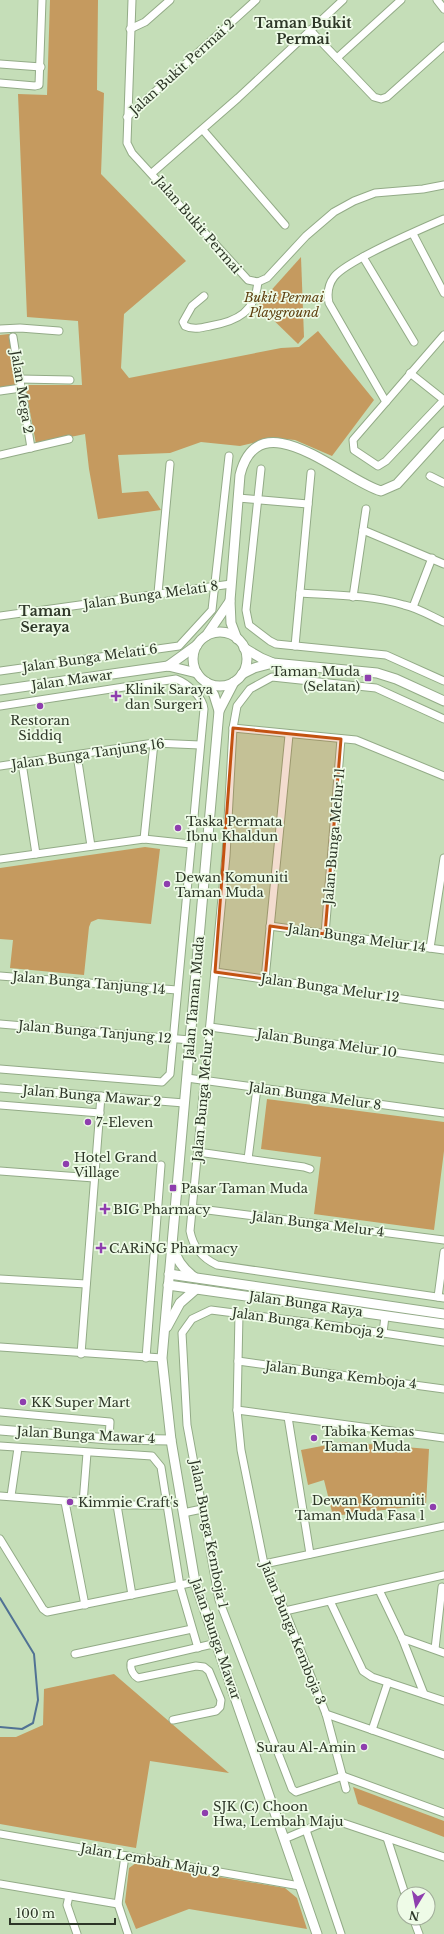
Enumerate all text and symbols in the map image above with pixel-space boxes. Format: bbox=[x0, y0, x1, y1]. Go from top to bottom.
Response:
district label: Taman Bukit Permai bbox=[254, 14, 352, 48]
street label: Jalan Bukit Permai 2 bbox=[125, 15, 238, 120]
street label: Jalan Bukit Permai bbox=[150, 171, 245, 278]
park label: Bukit Permai Playground bbox=[243, 289, 324, 321]
street label: Jalan Mega 2 bbox=[7, 347, 37, 435]
street label: Jalan Bunga Melati 8 bbox=[81, 577, 220, 613]
district label: Taman Seraya bbox=[19, 602, 71, 636]
street label: Jalan Bunga Melati 6 bbox=[19, 640, 159, 676]
place label: Taman Muda (Selatan) bbox=[271, 663, 361, 695]
street label: Jalan Mawar bbox=[28, 666, 114, 694]
marker: Taman Muda (Selatan) bbox=[363, 673, 373, 683]
place label: Klinik Saraya dan Surgeri bbox=[125, 681, 214, 713]
marker: Klinik Saraya dan Surgeri bbox=[110, 690, 122, 702]
marker: Restoran Siddiq bbox=[35, 701, 45, 711]
place label: Restoran Siddiq bbox=[10, 712, 70, 744]
street label: Jalan Bunga Tanjung 16 bbox=[9, 735, 166, 773]
street label: Jalan Bunga Melur 11 bbox=[319, 767, 348, 907]
place label: Taska Permata Ibnu Khaldun bbox=[186, 813, 283, 845]
marker: Taska Permata Ibnu Khaldun bbox=[173, 823, 183, 833]
place label: Dewan Komuniti Taman Muda bbox=[175, 869, 289, 901]
marker: Dewan Komuniti Taman Muda bbox=[162, 879, 172, 889]
street label: Jalan Bunga Melur 14 bbox=[285, 920, 427, 956]
street label: Jalan Taman Muda bbox=[180, 935, 208, 1063]
street label: Jalan Bunga Tanjung 14 bbox=[10, 968, 166, 998]
street label: Jalan Bunga Melur 12 bbox=[258, 970, 400, 1006]
street label: Jalan Bunga Tanjung 12 bbox=[16, 1017, 172, 1047]
street label: Jalan Bunga Melur 10 bbox=[254, 1024, 398, 1061]
street label: Jalan Bunga Melur 2 bbox=[189, 1028, 217, 1164]
street label: Jalan Bunga Melur 8 bbox=[246, 1078, 383, 1114]
street label: Jalan Bunga Mawar 2 bbox=[20, 1081, 162, 1111]
place label: 7-Eleven bbox=[96, 1114, 153, 1131]
marker: 7-Eleven bbox=[83, 1117, 93, 1127]
place label: Hotel Grand Village bbox=[73, 1149, 157, 1181]
marker: Hotel Grand Village bbox=[61, 1159, 71, 1169]
place label: Pasar Taman Muda bbox=[181, 1180, 309, 1197]
marker: Pasar Taman Muda bbox=[168, 1183, 178, 1193]
place label: BIG Pharmacy bbox=[113, 1201, 211, 1218]
marker: BIG Pharmacy bbox=[100, 1204, 110, 1214]
street label: Jalan Bunga Melur 4 bbox=[249, 1207, 385, 1241]
place label: CARiNG Pharmacy bbox=[109, 1240, 239, 1257]
marker: CARiNG Pharmacy bbox=[96, 1243, 106, 1253]
street label: Jalan Bunga Raya bbox=[246, 1287, 365, 1321]
street label: Jalan Bunga Kemboja 2 bbox=[229, 1304, 385, 1342]
street label: Jalan Bunga Kemboja 4 bbox=[262, 1357, 418, 1393]
place label: KK Super Mart bbox=[31, 1394, 130, 1411]
marker: KK Super Mart bbox=[18, 1397, 28, 1407]
street label: Jalan Bunga Mawar 4 bbox=[14, 1423, 156, 1447]
place label: Tabika Kemas Taman Muda bbox=[322, 1423, 414, 1455]
marker: Tabika Kemas Taman Muda bbox=[309, 1433, 319, 1443]
street label: Jalan Bunga Kemboja 1 bbox=[186, 1456, 232, 1610]
place label: Dewan Komuniti Taman Muda Fasa 1 bbox=[295, 1492, 426, 1524]
place label: Kimmie Craft's bbox=[78, 1494, 179, 1511]
marker: Kimmie Craft's bbox=[65, 1497, 75, 1507]
marker: Dewan Komuniti Taman Muda Fasa 1 bbox=[428, 1502, 438, 1512]
street label: Jalan Bunga Kemboja 3 bbox=[256, 1557, 330, 1707]
street label: Jalan Bunga Mawar bbox=[187, 1574, 245, 1703]
place label: Surau Al-Amin bbox=[256, 1739, 356, 1756]
marker: Surau Al-Amin bbox=[359, 1742, 369, 1752]
place label: SJK (C) Choon Hwa, Lembah Maju bbox=[213, 1798, 344, 1830]
marker: SJK (C) Choon Hwa, Lembah Maju bbox=[200, 1808, 210, 1818]
street label: Jalan Lembah Maju 2 bbox=[77, 1839, 221, 1881]
north arrow bbox=[396, 1886, 436, 1926]
scale bar bbox=[10, 1900, 115, 1926]
text: 100 m bbox=[16, 1906, 55, 1921]
text: N bbox=[407, 1908, 421, 1924]

